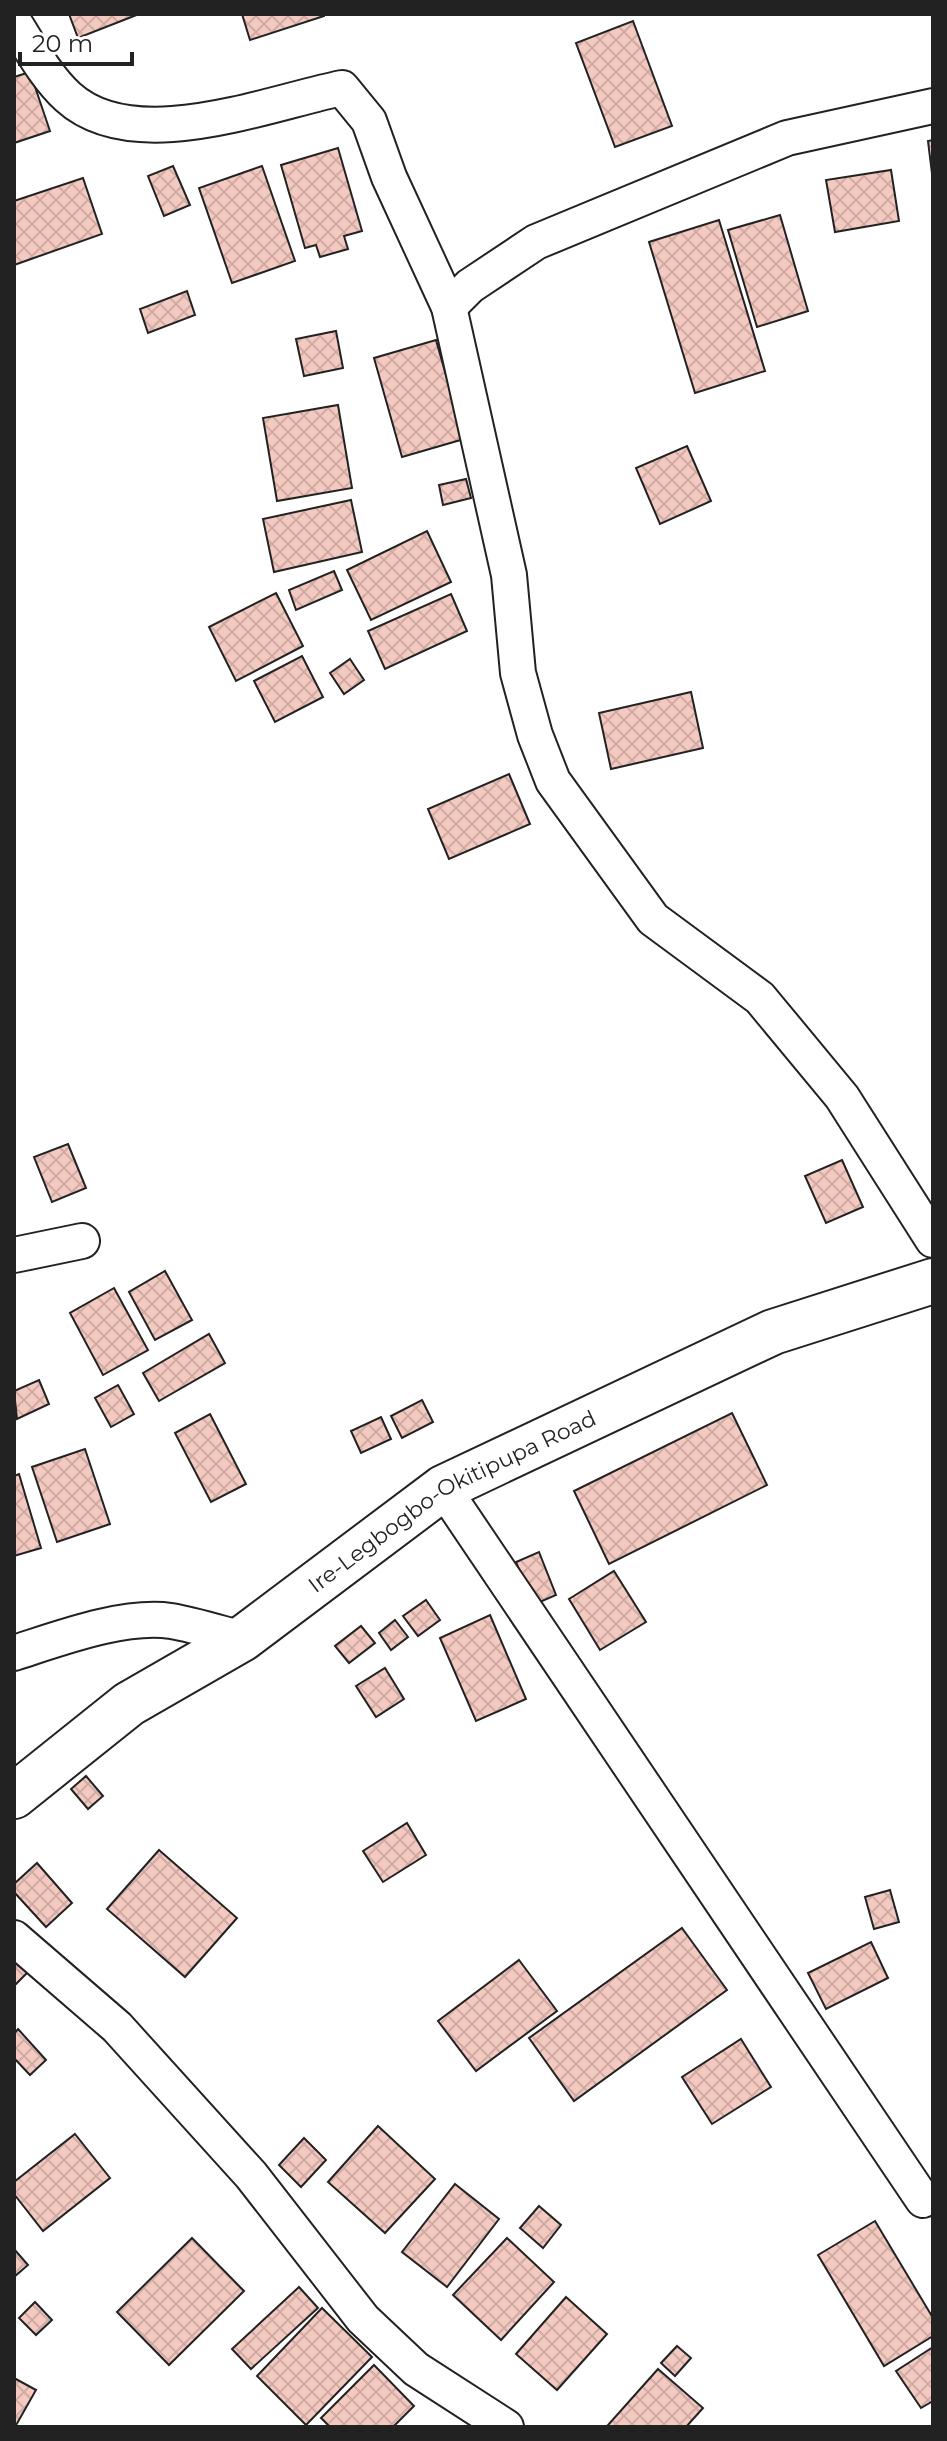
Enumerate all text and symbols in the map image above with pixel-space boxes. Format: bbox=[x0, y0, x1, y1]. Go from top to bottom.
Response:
scale bar bbox=[20, 16, 132, 66]
text: 20 m bbox=[32, 29, 93, 58]
street label: Ire-Legbogbo-Okitipupa Road bbox=[303, 1404, 600, 1598]

